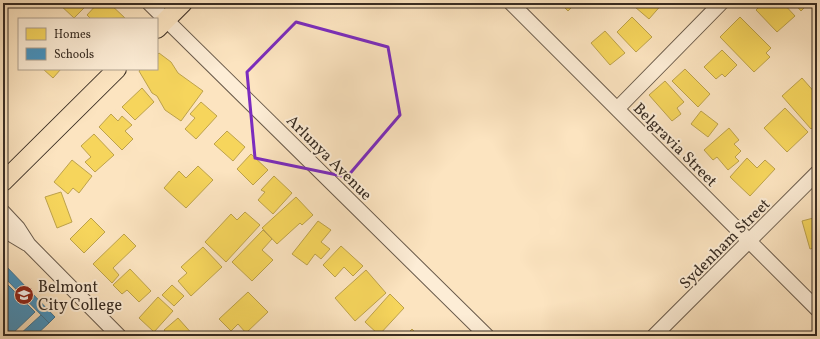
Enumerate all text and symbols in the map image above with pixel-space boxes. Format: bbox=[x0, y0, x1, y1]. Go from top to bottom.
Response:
legend bbox=[18, 18, 158, 70]
text: Homes bbox=[54, 27, 91, 43]
text: Schools bbox=[54, 47, 94, 63]
street label: Belgravia Street bbox=[628, 98, 722, 193]
street label: Arlunya Avenue bbox=[281, 111, 376, 206]
street label: Sydenham Street bbox=[675, 194, 776, 295]
place label: Belmont City College bbox=[38, 277, 122, 317]
school or university icon: Belmont City College bbox=[13, 284, 35, 306]

